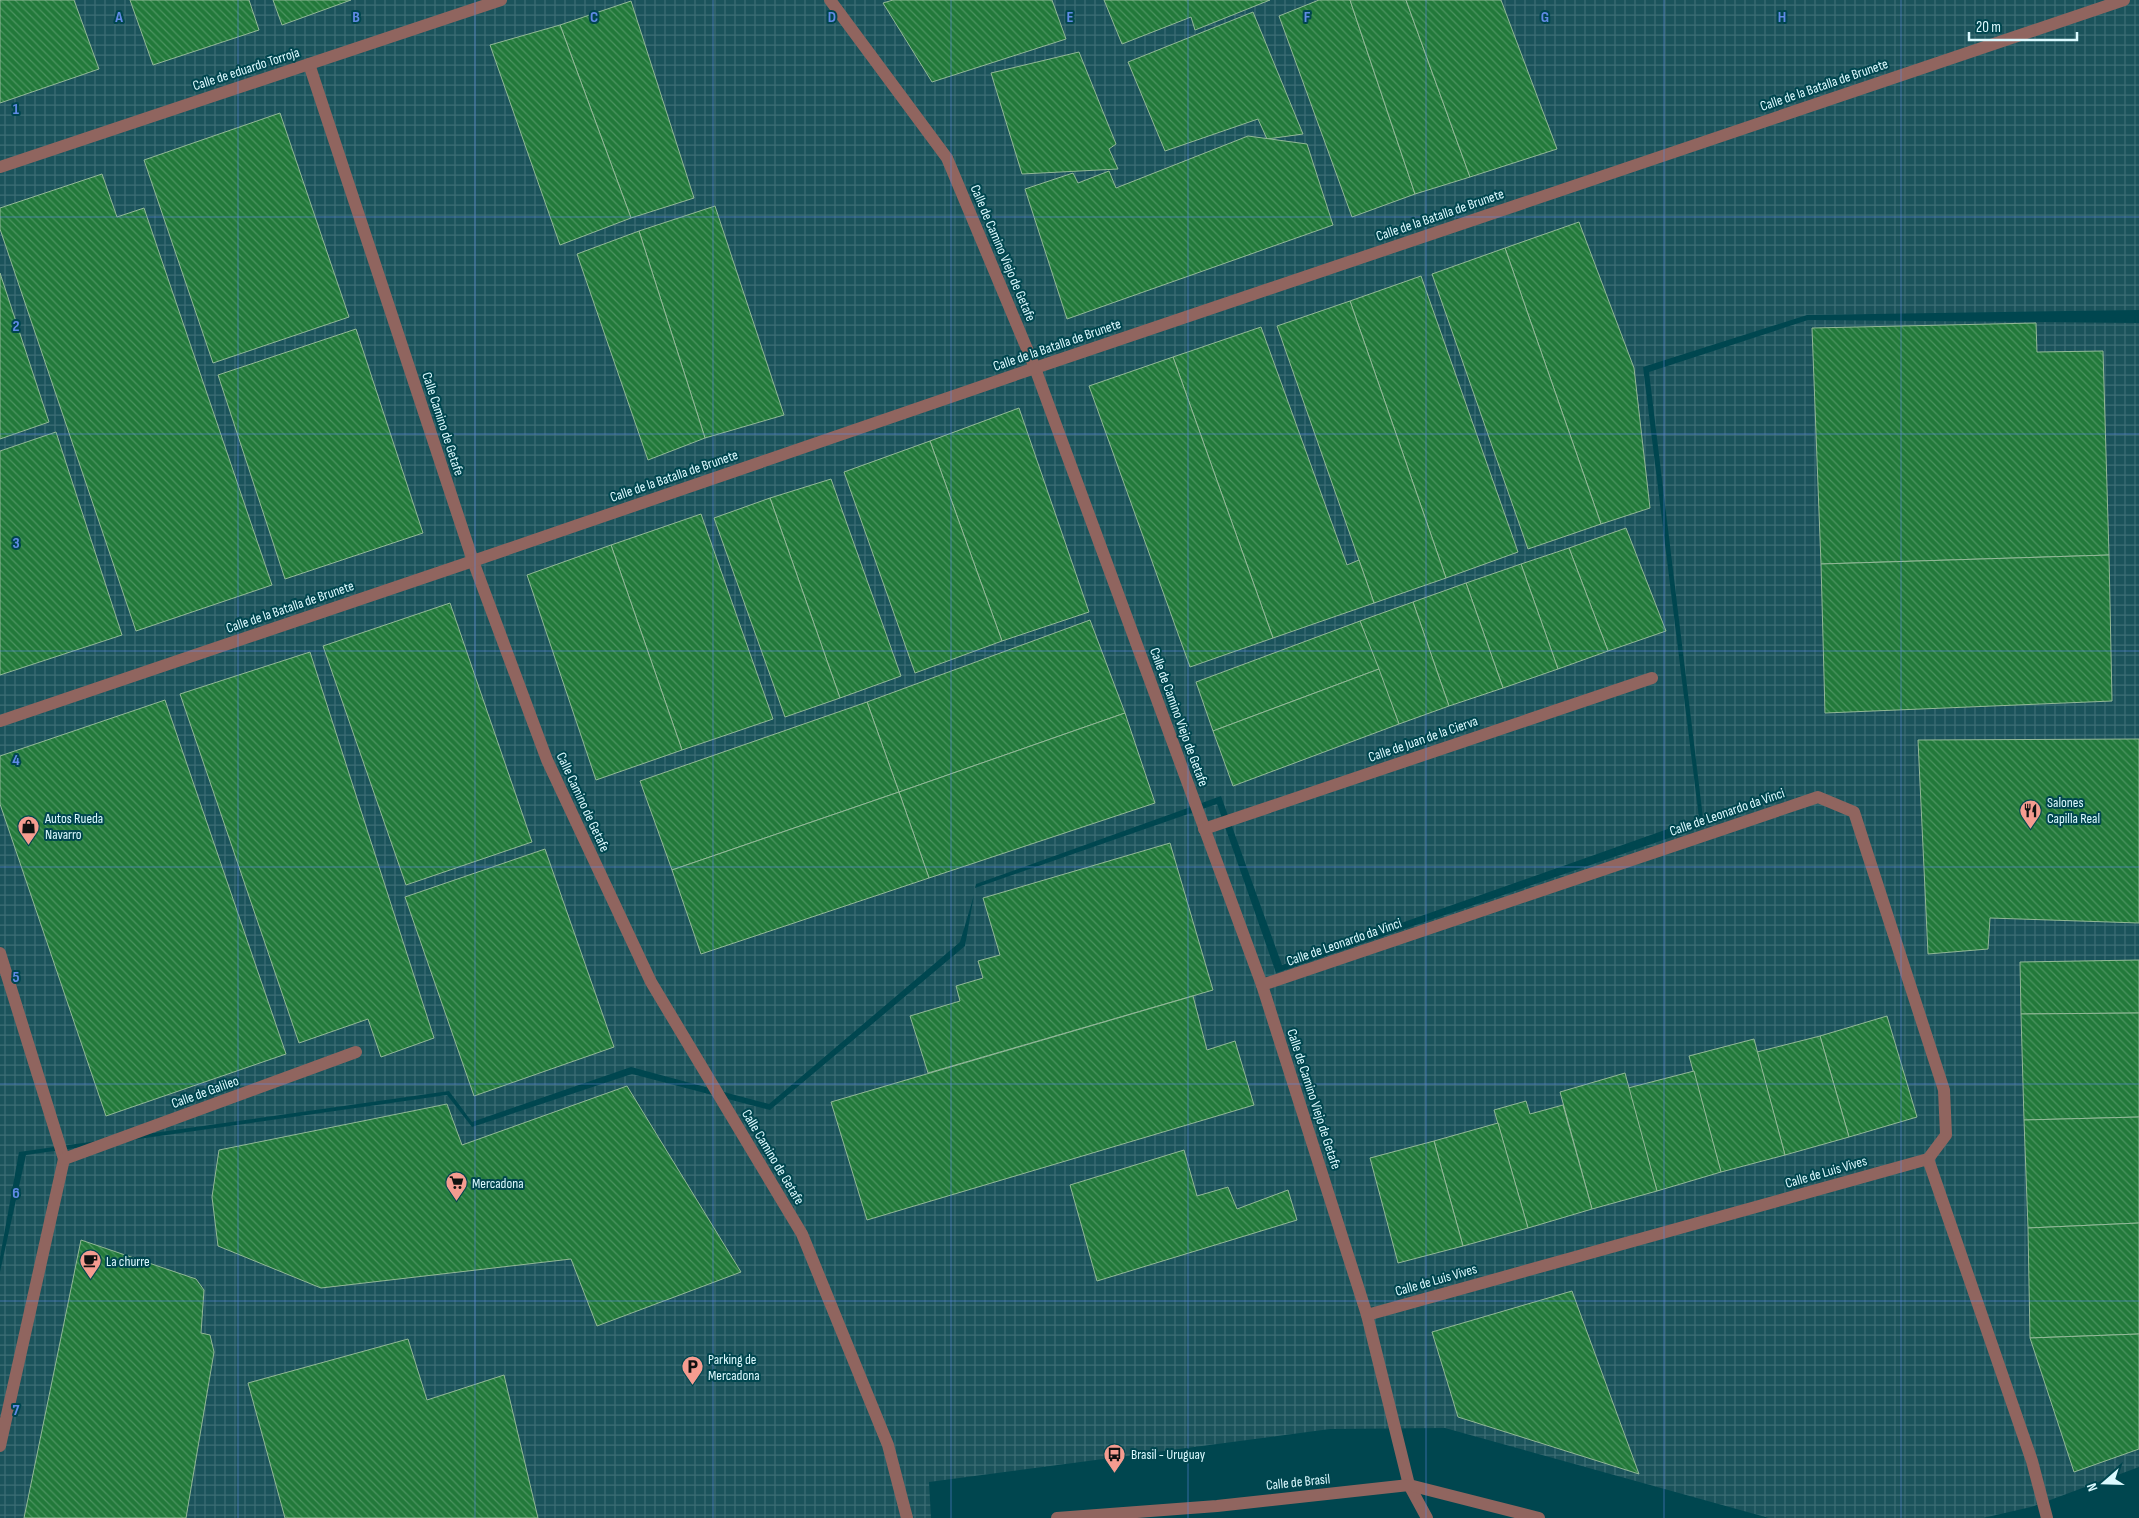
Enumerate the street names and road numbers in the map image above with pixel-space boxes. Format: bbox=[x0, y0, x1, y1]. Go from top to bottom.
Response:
street label: Calle de eduardo Torroja bbox=[191, 44, 301, 94]
street label: Calle de la Batalla de Brunete bbox=[1758, 55, 1890, 115]
street label: Calle de Camino Viejo de Getafe bbox=[967, 182, 1039, 324]
street label: Calle de la Batalla de Brunete bbox=[1374, 185, 1506, 245]
street label: Calle de la Batalla de Brunete bbox=[991, 315, 1123, 375]
street label: Calle Camino de Getafe bbox=[418, 370, 468, 478]
street label: Calle de la Batalla de Brunete bbox=[608, 446, 740, 506]
street label: Calle de la Batalla de Brunete bbox=[224, 577, 356, 637]
street label: Calle de Camino Viejo de Getafe bbox=[1146, 645, 1212, 789]
street label: Calle de Juan de la Cierva bbox=[1366, 712, 1480, 766]
street label: Calle Camino de Getafe bbox=[553, 750, 613, 854]
street label: Calle de Leonardo da Vinci bbox=[1667, 784, 1787, 840]
street label: Calle de Leonardo da Vinci bbox=[1284, 914, 1404, 970]
street label: Calle de Camino Viejo de Getafe bbox=[1283, 1027, 1345, 1171]
street label: Calle de Galileo bbox=[169, 1072, 241, 1112]
street label: Calle Camino de Getafe bbox=[738, 1106, 808, 1208]
street label: Calle de Luis Vives bbox=[1783, 1152, 1869, 1192]
street label: Calle de Luis Vives bbox=[1393, 1260, 1479, 1300]
street label: Calle de Brasil bbox=[1265, 1470, 1331, 1494]

